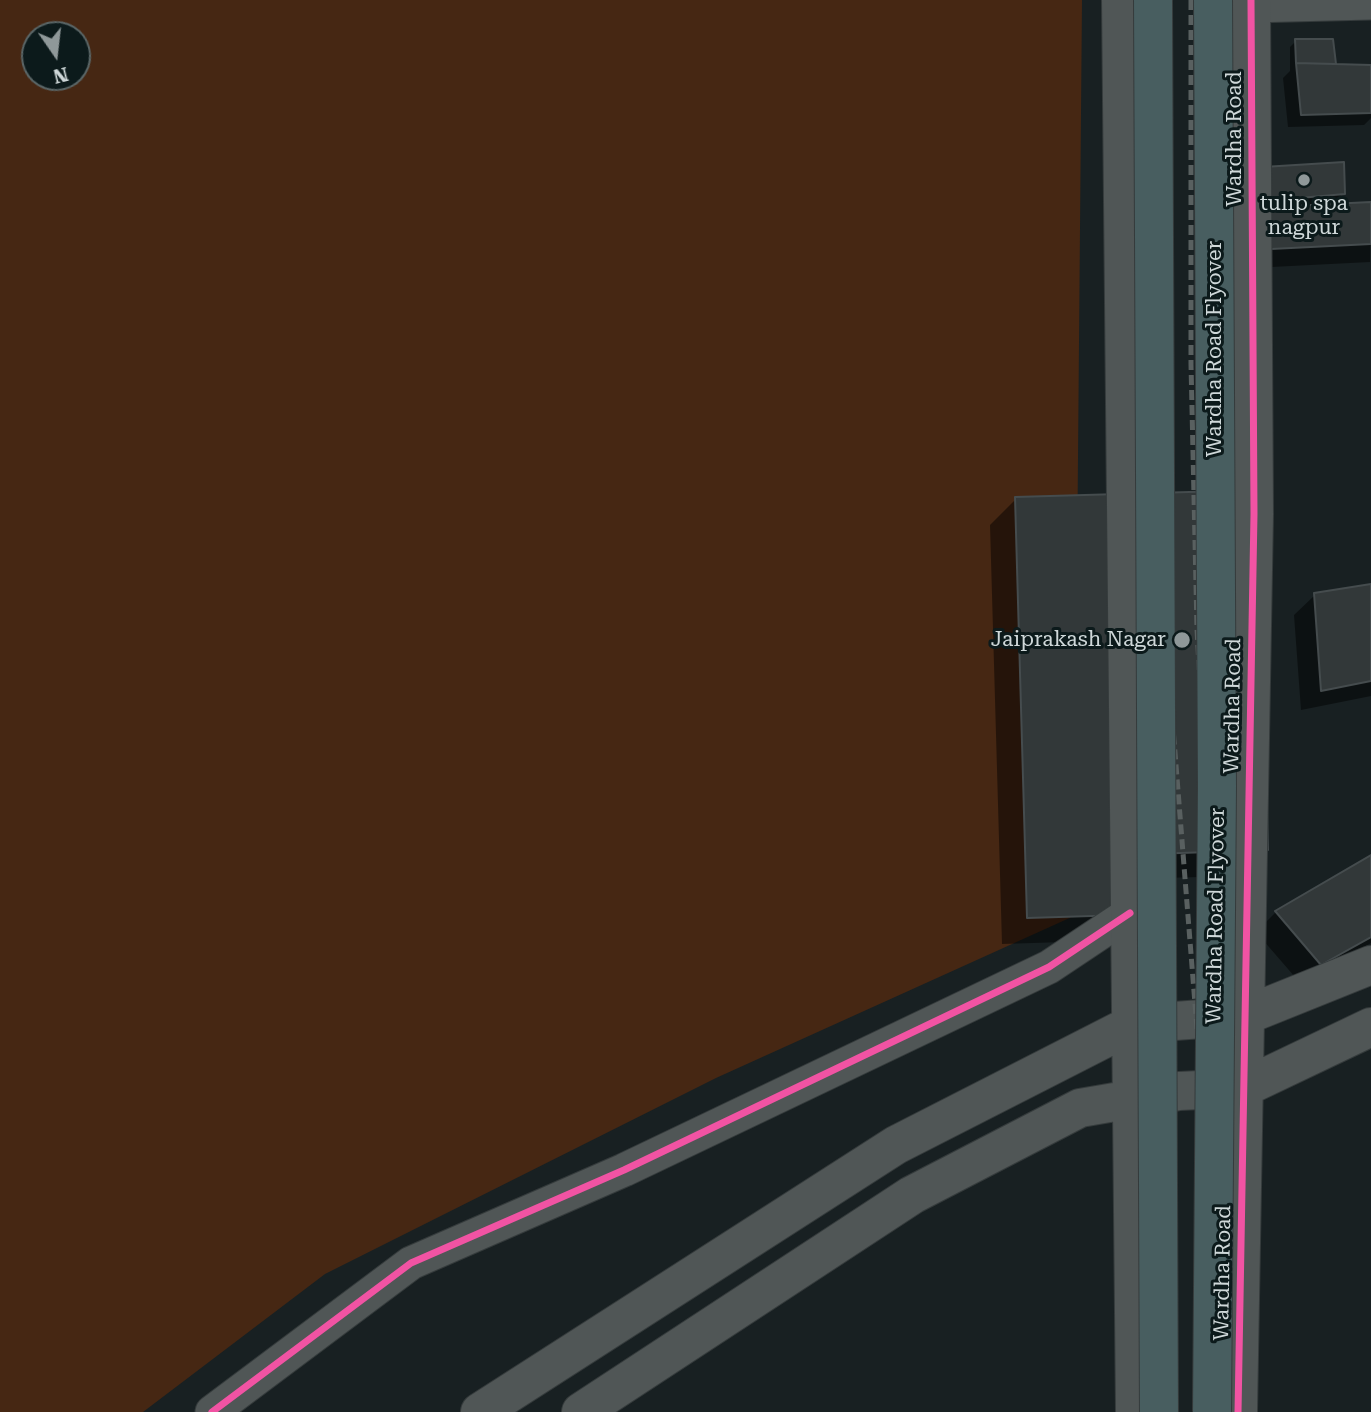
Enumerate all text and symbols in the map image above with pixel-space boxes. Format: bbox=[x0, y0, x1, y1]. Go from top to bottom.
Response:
north arrow bbox=[21, 21, 91, 91]
text: N bbox=[51, 62, 71, 88]
street label: Wardha Road bbox=[1222, 71, 1248, 207]
marker: tulip spa nagpur bbox=[1296, 172, 1312, 188]
place label: tulip spa nagpur bbox=[1260, 191, 1348, 241]
street label: Wardha Road Flyover bbox=[1202, 241, 1228, 457]
place label: Jaiprakash Nagar bbox=[991, 627, 1166, 653]
marker: Jaiprakash Nagar bbox=[1172, 630, 1192, 650]
street label: Wardha Road bbox=[1219, 638, 1247, 774]
street label: Wardha Road Flyover bbox=[1202, 808, 1230, 1024]
street label: Wardha Road bbox=[1209, 1205, 1237, 1341]

